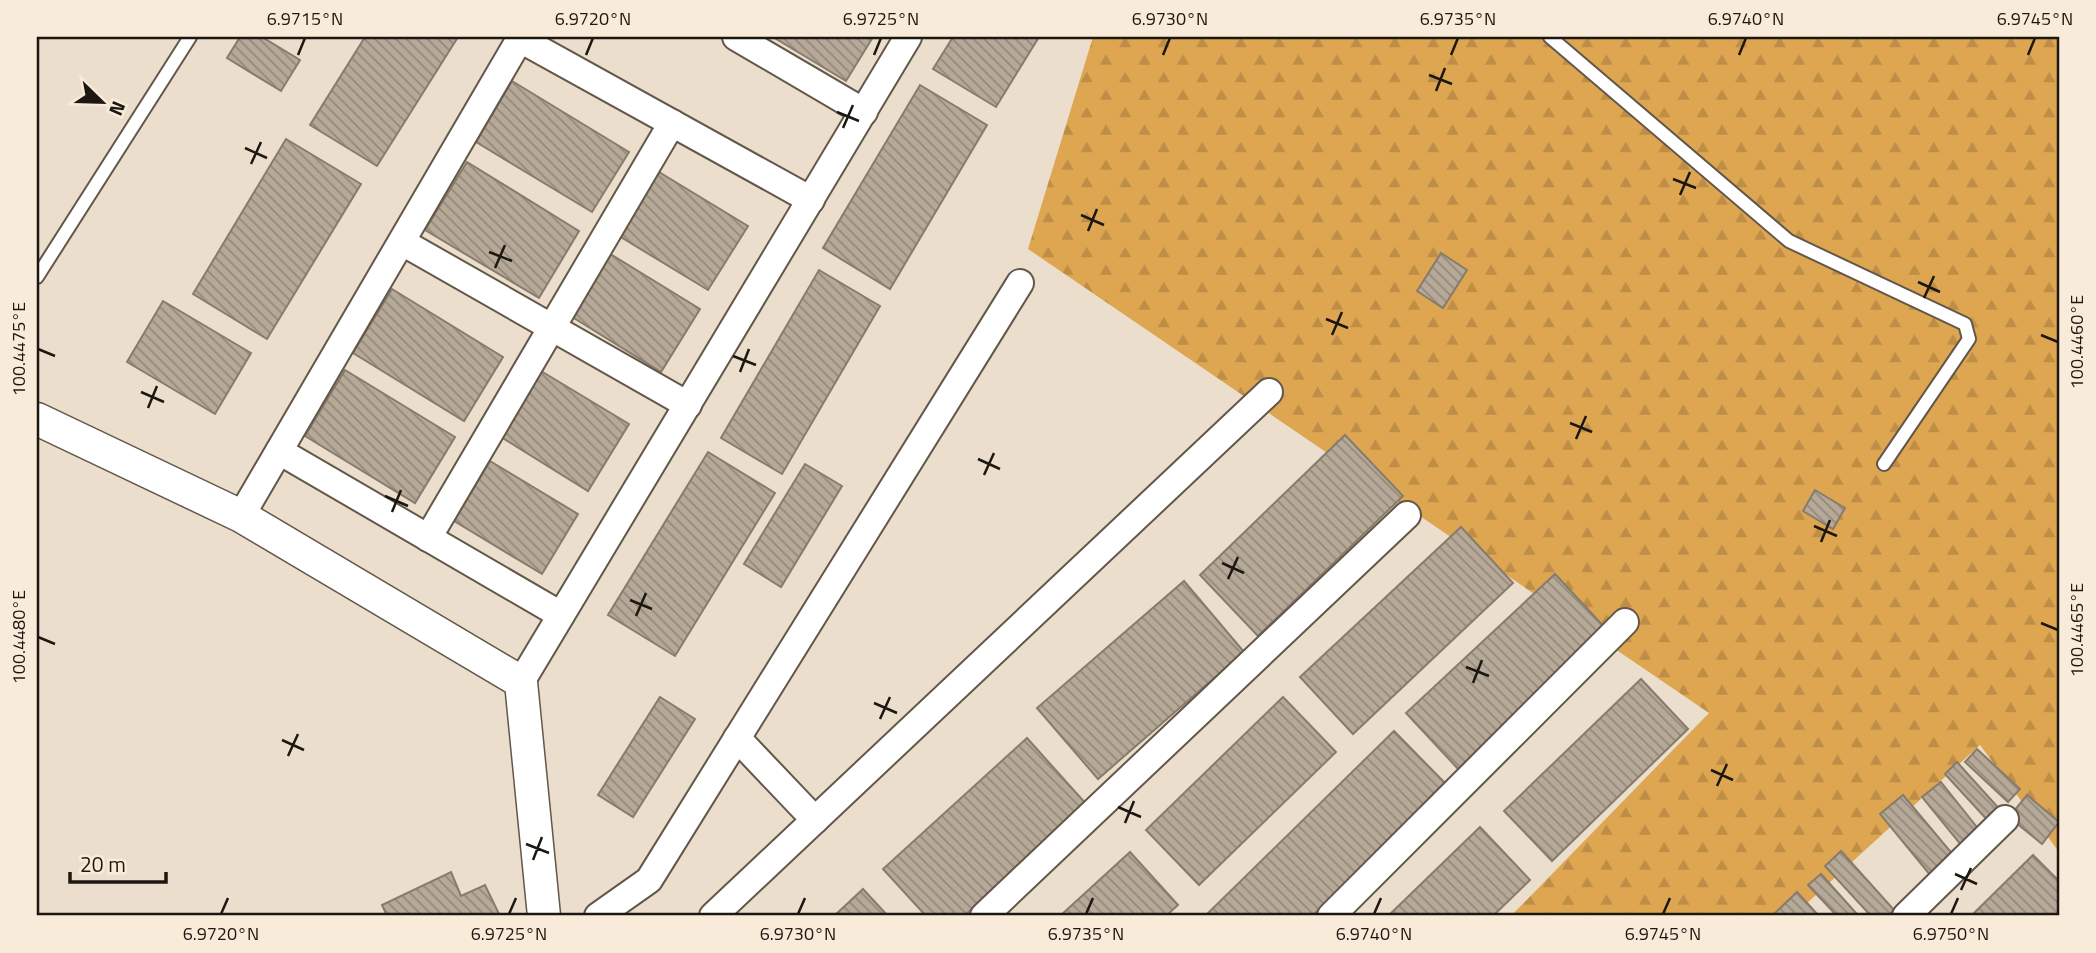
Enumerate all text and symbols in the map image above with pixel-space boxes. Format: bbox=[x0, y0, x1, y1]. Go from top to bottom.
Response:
text: 6.9715°N bbox=[267, 5, 343, 32]
text: 6.9720°N bbox=[555, 5, 631, 32]
text: 6.9725°N bbox=[843, 5, 919, 32]
text: 6.9730°N bbox=[1132, 5, 1208, 32]
text: 6.9735°N bbox=[1420, 5, 1496, 32]
text: 6.9740°N bbox=[1708, 5, 1784, 32]
text: 6.9745°N bbox=[1997, 5, 2073, 32]
north arrow bbox=[66, 66, 136, 136]
text: N bbox=[102, 97, 134, 121]
text: 100.4460°E bbox=[2063, 295, 2090, 389]
text: 100.4475°E bbox=[5, 302, 32, 396]
text: 100.4465°E bbox=[2063, 583, 2090, 677]
text: 100.4480°E bbox=[5, 590, 32, 684]
scale bar bbox=[70, 841, 166, 885]
text: 20 m bbox=[80, 848, 126, 880]
text: 6.9720°N bbox=[183, 920, 259, 947]
text: 6.9725°N bbox=[471, 920, 547, 947]
text: 6.9730°N bbox=[760, 920, 836, 947]
text: 6.9735°N bbox=[1048, 920, 1124, 947]
text: 6.9740°N bbox=[1336, 920, 1412, 947]
text: 6.9745°N bbox=[1625, 920, 1701, 947]
text: 6.9750°N bbox=[1913, 920, 1989, 947]

